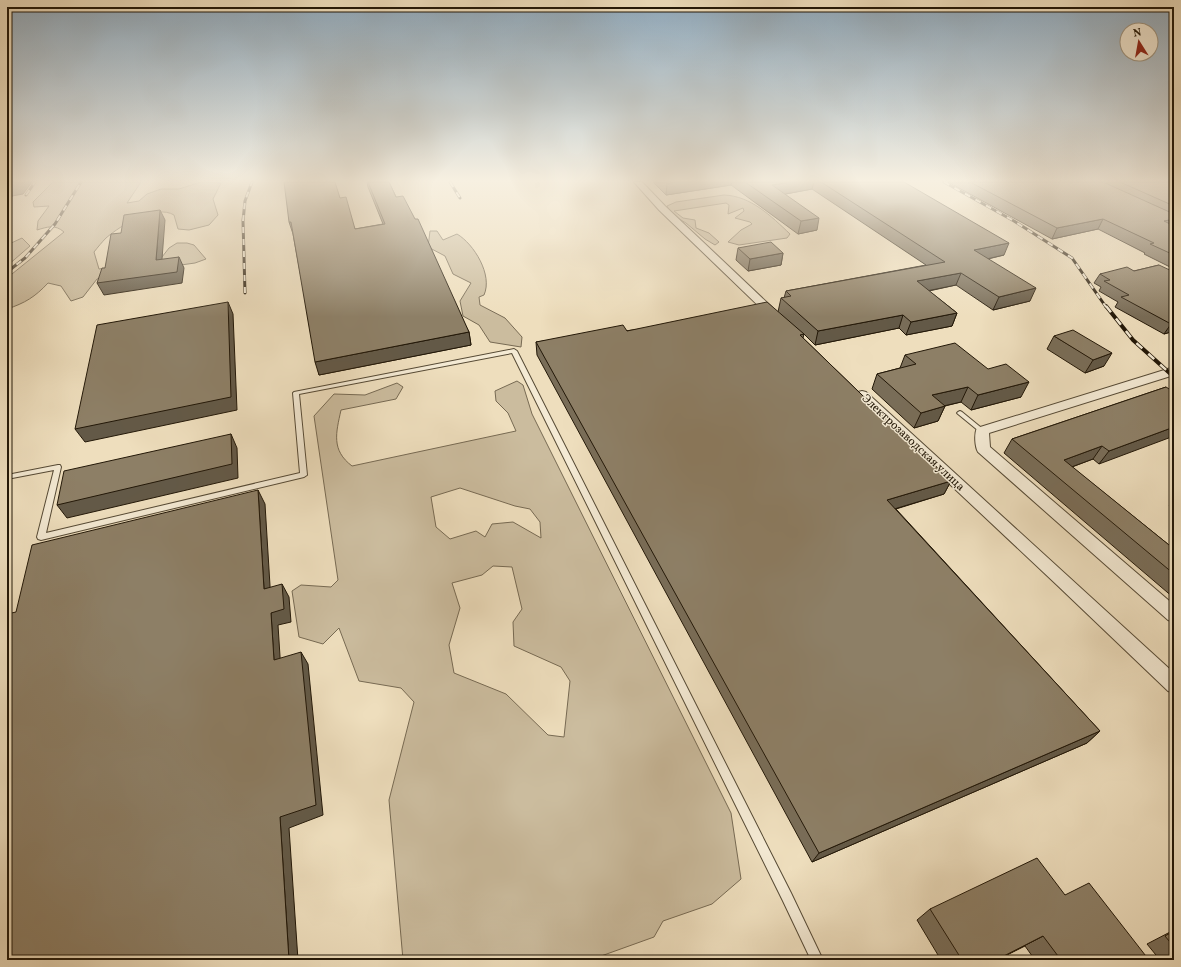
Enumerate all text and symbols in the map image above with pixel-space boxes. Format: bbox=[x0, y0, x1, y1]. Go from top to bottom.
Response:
north arrow bbox=[1119, 22, 1159, 62]
text: N bbox=[1132, 26, 1143, 42]
street label: Электрозаводская улица bbox=[858, 391, 968, 495]

